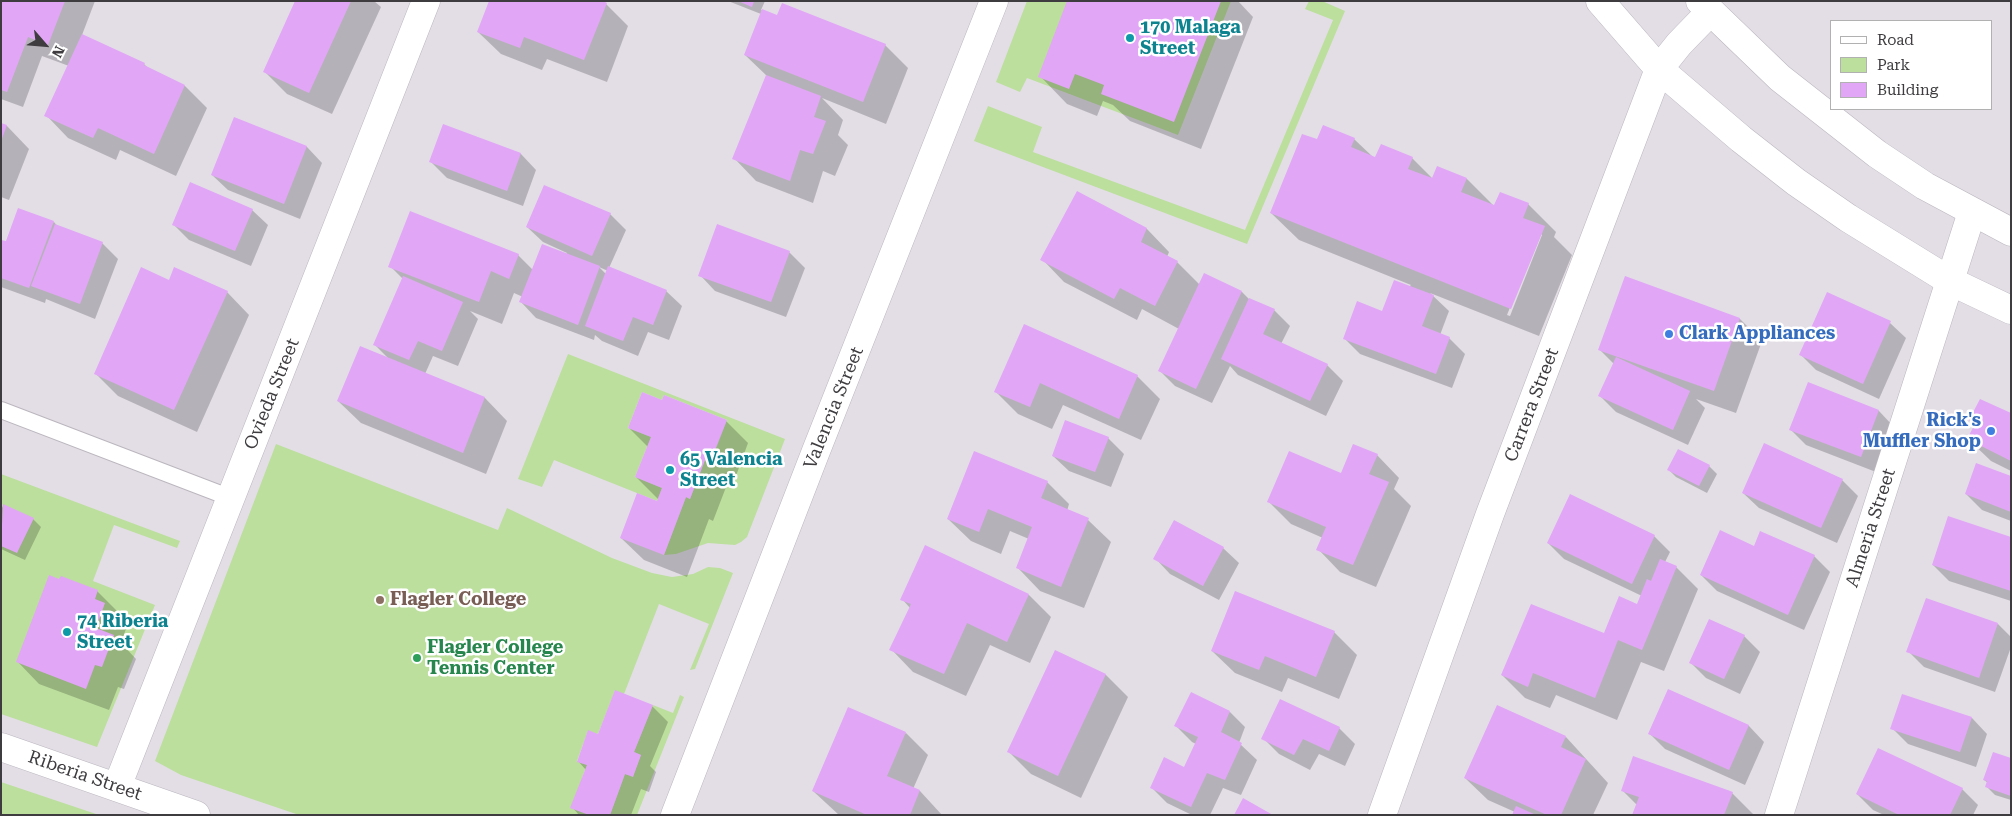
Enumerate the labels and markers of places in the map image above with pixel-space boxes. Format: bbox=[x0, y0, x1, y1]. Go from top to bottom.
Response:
place label: 170 Malaga Street bbox=[1140, 17, 1241, 59]
marker: 170 Malaga Street bbox=[1124, 32, 1136, 44]
place label: Clark Appliances bbox=[1679, 323, 1835, 345]
marker: Clark Appliances bbox=[1663, 328, 1675, 340]
place label: Rick's Muffler Shop bbox=[1863, 410, 1981, 452]
marker: Rick's Muffler Shop bbox=[1985, 425, 1997, 437]
place label: 65 Valencia Street bbox=[680, 449, 783, 492]
marker: 65 Valencia Street bbox=[664, 464, 676, 476]
place label: Flagler College bbox=[390, 589, 526, 611]
marker: Flagler College bbox=[374, 594, 386, 606]
place label: 74 Riberia Street bbox=[77, 611, 168, 654]
marker: 74 Riberia Street bbox=[61, 626, 73, 638]
place label: Flagler College Tennis Center bbox=[427, 637, 563, 680]
marker: Flagler College Tennis Center bbox=[411, 652, 423, 664]

